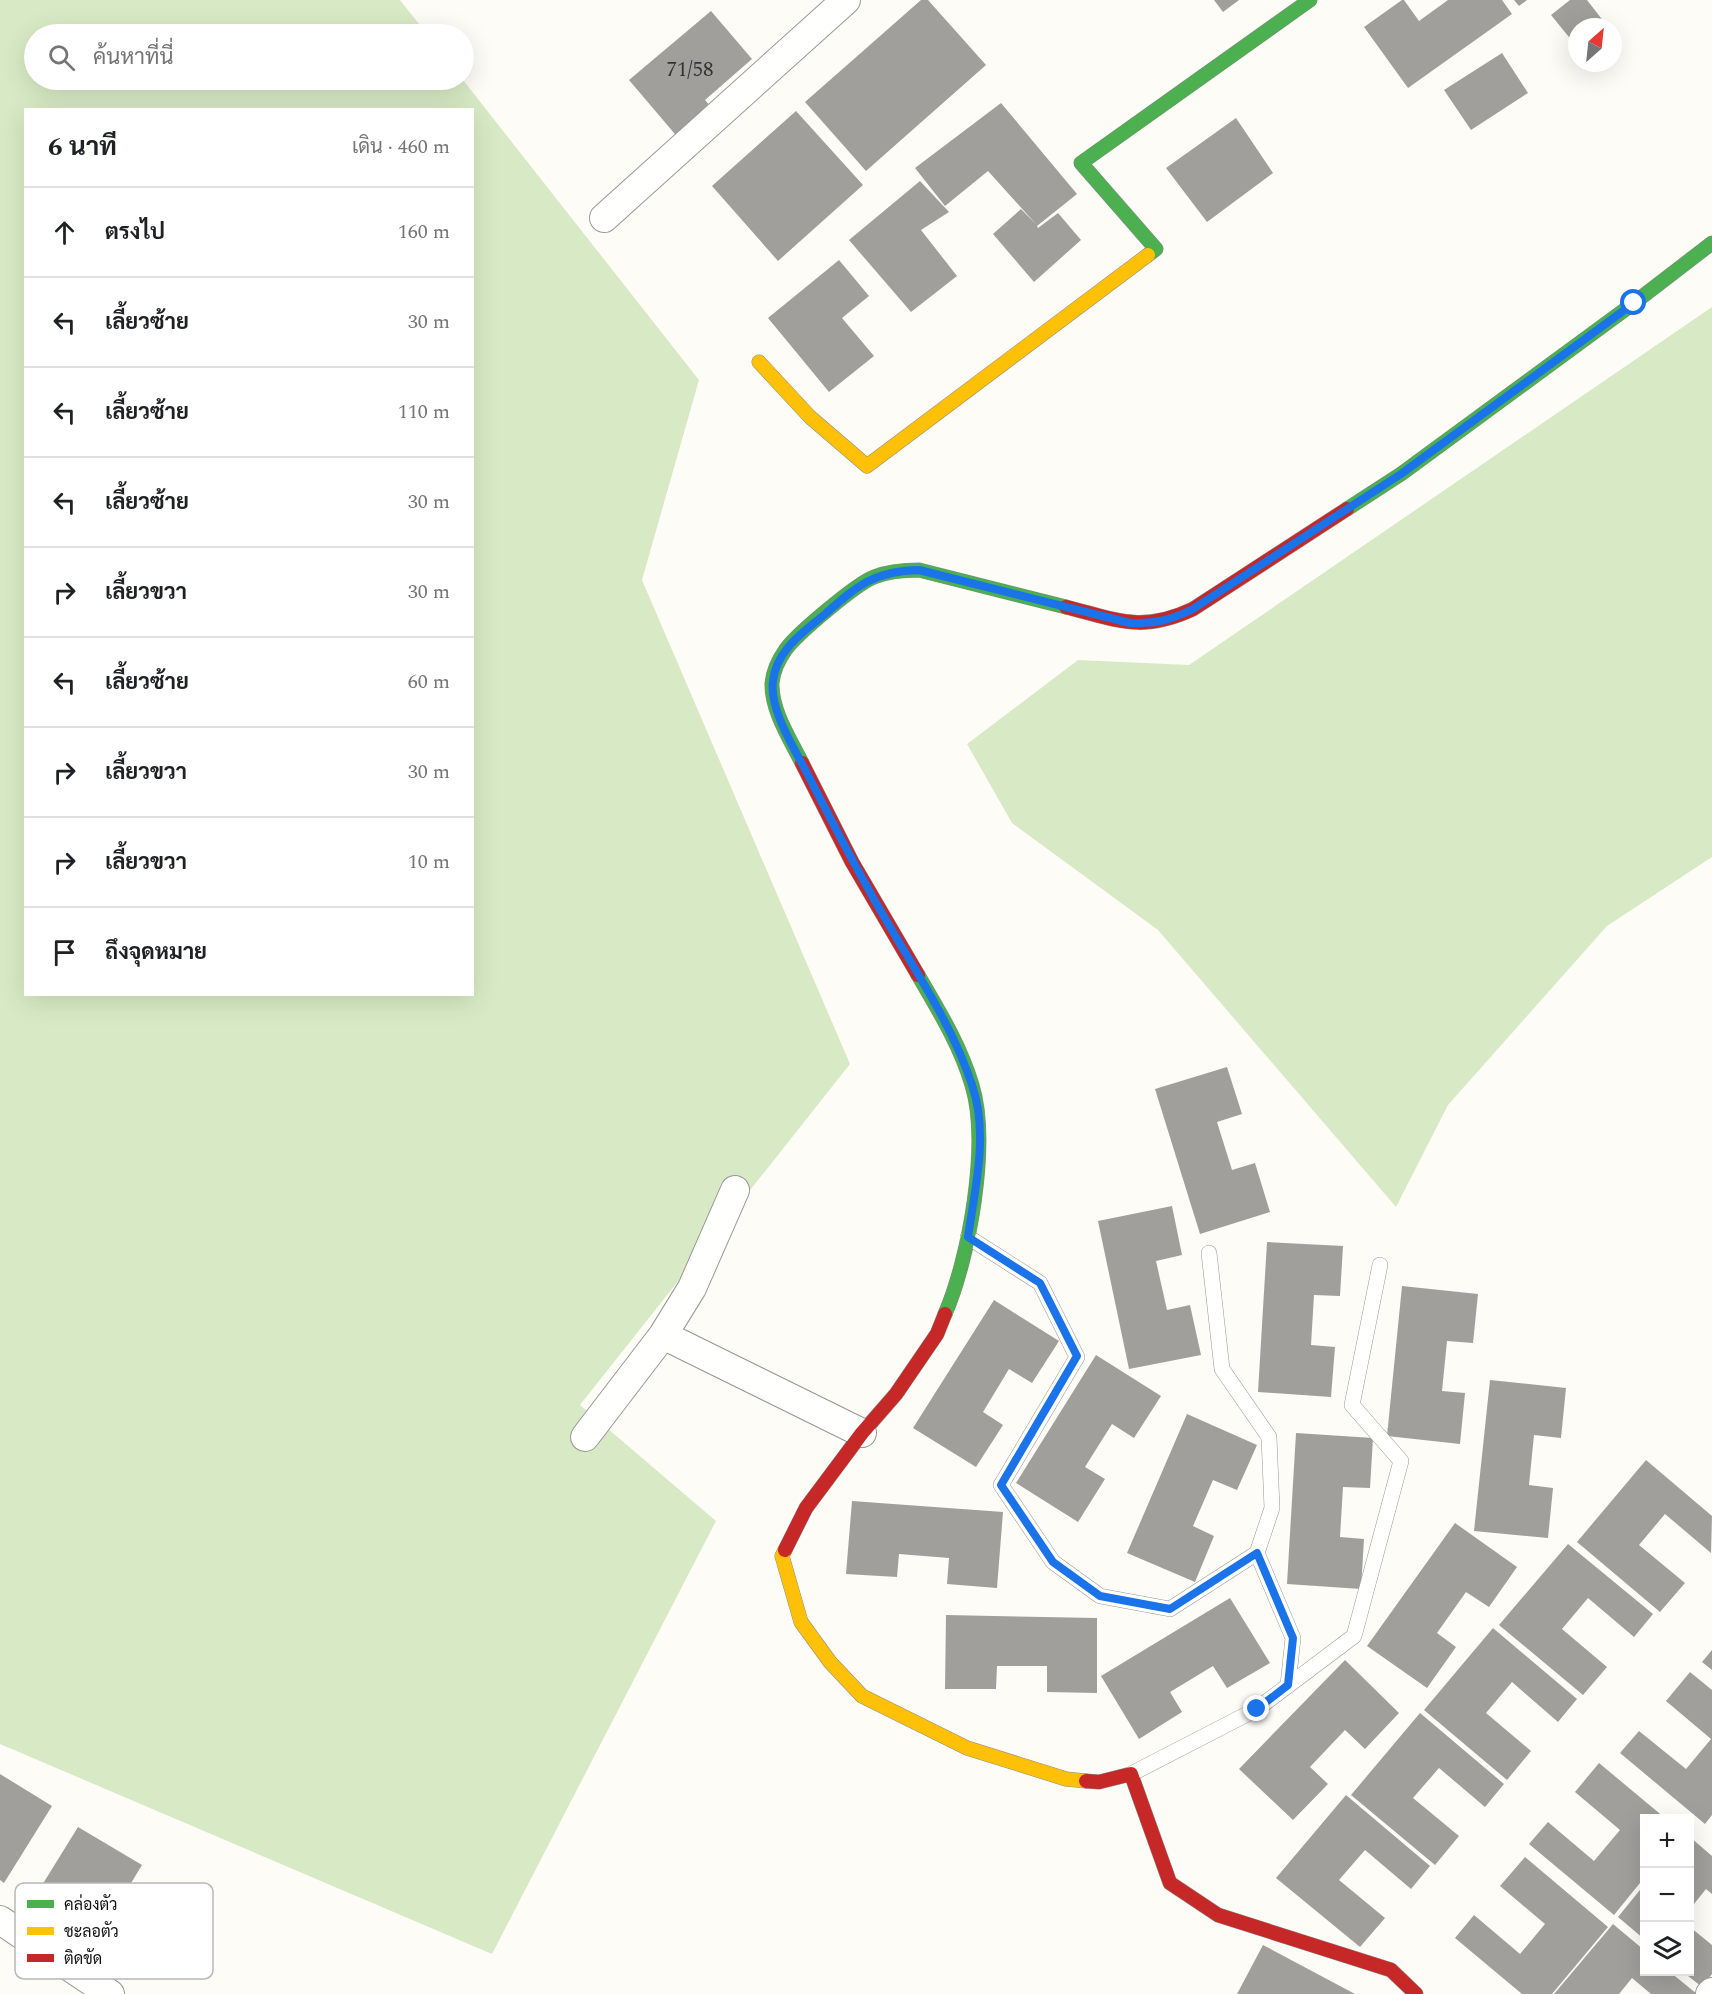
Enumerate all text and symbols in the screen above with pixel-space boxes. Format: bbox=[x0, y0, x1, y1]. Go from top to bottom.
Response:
north arrow bbox=[1568, 18, 1622, 72]
search box bbox=[24, 24, 474, 90]
icon: search bbox=[45, 41, 78, 74]
text: ค้นหาที่นี่ bbox=[93, 41, 173, 74]
house number: 71/58 bbox=[666, 54, 714, 86]
text: 6 นาที bbox=[48, 127, 117, 167]
text: เดิน · 460 m bbox=[352, 132, 450, 162]
icon: ahead bbox=[48, 216, 81, 249]
text: ตรงไป bbox=[105, 216, 165, 249]
text: 160 m bbox=[398, 217, 450, 247]
route start bbox=[1620, 289, 1646, 315]
icon: left bbox=[48, 306, 81, 339]
text: เลี้ยวซ้าย bbox=[105, 306, 189, 339]
text: 30 m bbox=[408, 307, 450, 337]
icon: left bbox=[48, 396, 81, 429]
text: เลี้ยวซ้าย bbox=[105, 396, 189, 429]
text: 110 m bbox=[398, 397, 450, 427]
icon: left bbox=[48, 486, 81, 519]
text: เลี้ยวซ้าย bbox=[105, 486, 189, 519]
text: 30 m bbox=[408, 487, 450, 517]
icon: right bbox=[48, 576, 81, 609]
text: เลี้ยวขวา bbox=[105, 576, 187, 609]
text: 30 m bbox=[408, 577, 450, 607]
icon: left bbox=[48, 666, 81, 699]
text: เลี้ยวซ้าย bbox=[105, 666, 189, 699]
text: 60 m bbox=[408, 667, 450, 697]
icon: right bbox=[48, 756, 81, 789]
text: เลี้ยวขวา bbox=[105, 756, 187, 789]
text: 30 m bbox=[408, 757, 450, 787]
icon: right bbox=[48, 846, 81, 879]
text: เลี้ยวขวา bbox=[105, 846, 187, 879]
text: 10 m bbox=[408, 847, 450, 877]
icon: arrive bbox=[48, 936, 81, 969]
text: ถึงจุดหมาย bbox=[105, 936, 207, 969]
route end bbox=[1243, 1695, 1269, 1721]
map controls bbox=[1640, 1814, 1694, 1976]
button: + bbox=[1640, 1814, 1694, 1868]
button: − bbox=[1640, 1868, 1694, 1922]
legend bbox=[15, 1883, 213, 1979]
text: คล่องตัว bbox=[64, 1893, 118, 1917]
text: ชะลอตัว bbox=[64, 1920, 119, 1944]
button: layers bbox=[1640, 1922, 1694, 1976]
text: ติดขัด bbox=[64, 1947, 102, 1971]

